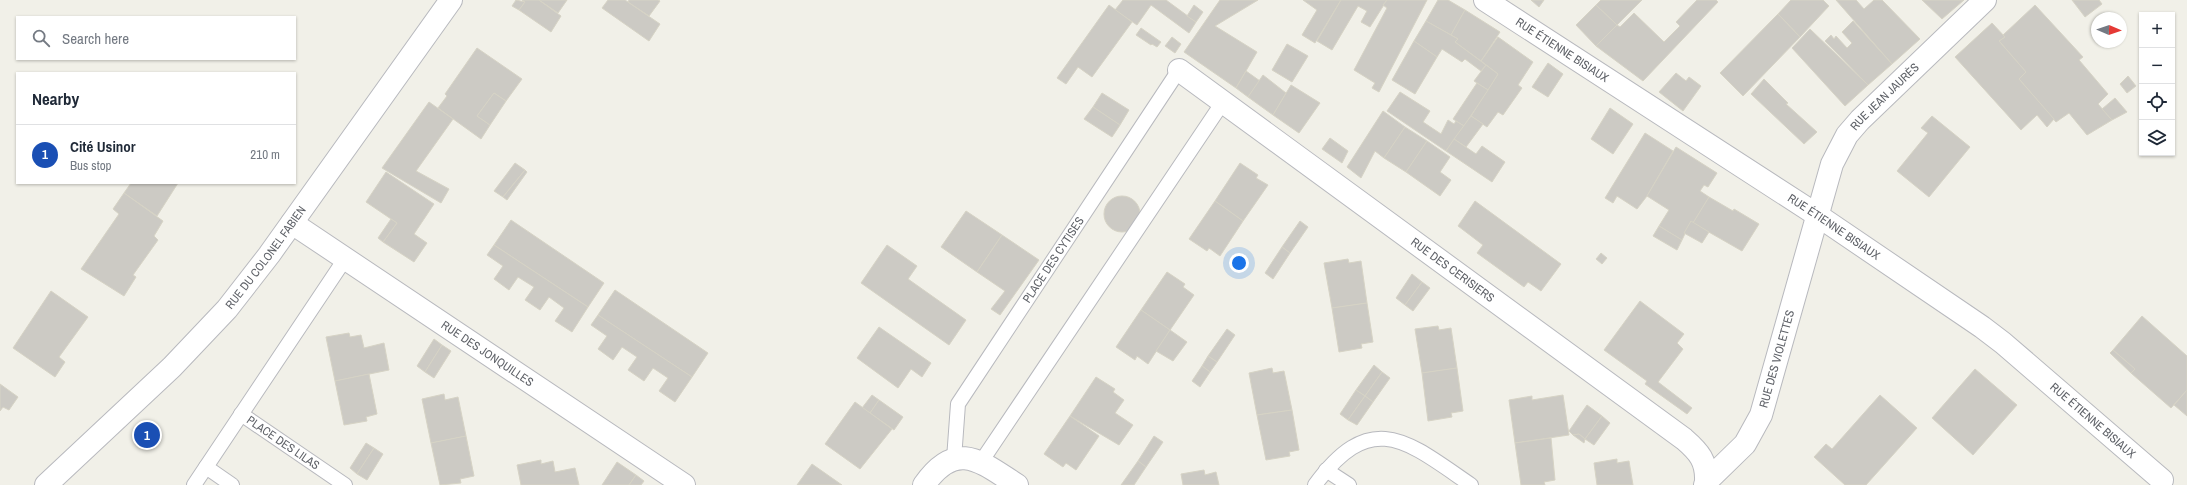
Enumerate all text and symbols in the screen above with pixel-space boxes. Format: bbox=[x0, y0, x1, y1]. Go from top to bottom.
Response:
north arrow bbox=[2091, 12, 2127, 48]
map controls bbox=[2139, 12, 2175, 156]
button: + bbox=[2139, 12, 2175, 48]
street label: RUE ÉTIENNE BISIAUX bbox=[1513, 14, 1612, 86]
search box bbox=[16, 16, 296, 60]
icon: search bbox=[30, 27, 52, 49]
text: Search here bbox=[62, 28, 129, 49]
button: − bbox=[2139, 48, 2175, 84]
street label: RUE JEAN JAURÈS bbox=[1847, 59, 1923, 134]
button: locate bbox=[2139, 84, 2175, 120]
text: Nearby bbox=[32, 87, 79, 110]
button: layers bbox=[2139, 120, 2175, 156]
text: Cité Usinor bbox=[70, 136, 136, 157]
text: 1 bbox=[42, 146, 48, 163]
text: 210 m bbox=[250, 146, 280, 163]
text: Bus stop bbox=[70, 157, 111, 174]
street label: RUE ÉTIENNE BISIAUX bbox=[1785, 190, 1883, 264]
street label: RUE DU COLONEL FABIEN bbox=[222, 203, 310, 312]
street label: PLACE DES CYTISES bbox=[1019, 213, 1088, 306]
street label: RUE DES CERISIERS bbox=[1408, 234, 1498, 306]
your location bbox=[1229, 253, 1249, 273]
street label: RUE DES VIOLETTES bbox=[1755, 308, 1798, 410]
street label: RUE DES JONQUILLES bbox=[438, 317, 537, 390]
street label: RUE ÉTIENNE BISIAUX bbox=[2047, 379, 2139, 462]
street label: PLACE DES LILAS bbox=[244, 412, 323, 474]
pin: 1 bbox=[134, 420, 160, 450]

